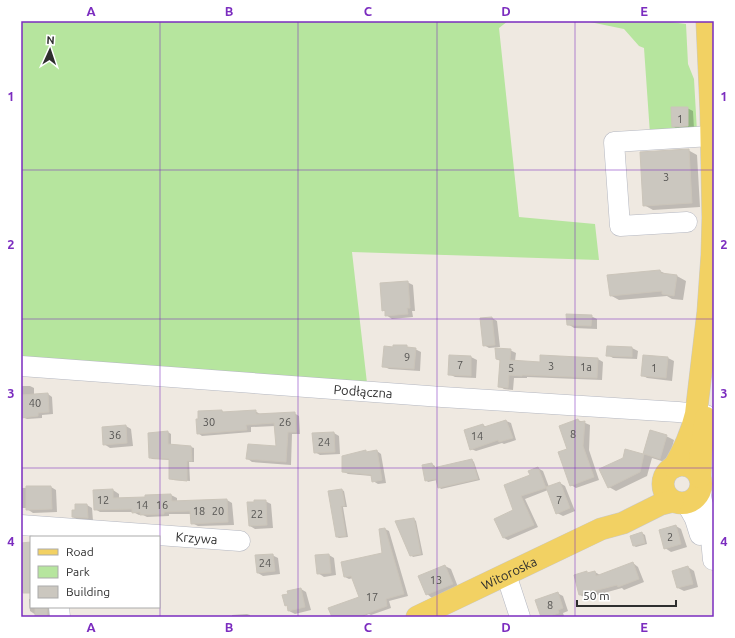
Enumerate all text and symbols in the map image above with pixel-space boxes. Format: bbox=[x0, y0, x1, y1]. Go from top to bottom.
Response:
text: A bbox=[86, 4, 96, 18]
text: B bbox=[225, 4, 234, 18]
text: C bbox=[364, 4, 373, 18]
text: D bbox=[501, 4, 511, 18]
text: E bbox=[640, 4, 648, 18]
north arrow bbox=[30, 30, 70, 70]
text: N bbox=[46, 34, 55, 46]
text: 1 bbox=[7, 89, 15, 103]
text: 1 bbox=[720, 89, 728, 103]
house number: 1 bbox=[677, 113, 683, 125]
house number: 3 bbox=[663, 171, 669, 183]
text: 2 bbox=[7, 237, 15, 251]
text: 2 bbox=[720, 237, 728, 251]
house number: 9 bbox=[404, 351, 410, 363]
house number: 7 bbox=[457, 359, 463, 371]
house number: 3 bbox=[548, 360, 554, 372]
house number: 1a bbox=[580, 361, 592, 373]
house number: 5 bbox=[508, 362, 514, 374]
house number: 1 bbox=[651, 362, 657, 374]
street label: Podłączna bbox=[333, 382, 393, 400]
text: 3 bbox=[7, 386, 15, 400]
text: 3 bbox=[720, 386, 728, 400]
house number: 40 bbox=[29, 397, 41, 409]
house number: 30 bbox=[203, 416, 215, 428]
house number: 26 bbox=[279, 416, 291, 428]
house number: 8 bbox=[570, 428, 576, 440]
house number: 36 bbox=[109, 429, 121, 441]
house number: 14 bbox=[471, 430, 483, 442]
house number: 24 bbox=[318, 436, 330, 448]
house number: 12 bbox=[97, 494, 109, 506]
house number: 7 bbox=[556, 494, 562, 506]
house number: 14 bbox=[136, 499, 148, 511]
house number: 16 bbox=[156, 499, 168, 511]
house number: 18 bbox=[193, 505, 205, 517]
house number: 20 bbox=[212, 505, 224, 517]
house number: 22 bbox=[251, 508, 263, 520]
street label: Krzywa bbox=[175, 529, 218, 546]
house number: 2 bbox=[667, 531, 673, 543]
text: 4 bbox=[7, 534, 15, 548]
text: 4 bbox=[720, 534, 728, 548]
legend bbox=[30, 536, 160, 608]
text: Road bbox=[66, 545, 94, 558]
street label: Witoroska bbox=[479, 554, 539, 592]
house number: 24 bbox=[259, 557, 271, 569]
text: Park bbox=[66, 565, 90, 578]
house number: 13 bbox=[430, 574, 442, 586]
scale bar bbox=[577, 582, 676, 608]
text: Building bbox=[66, 585, 110, 598]
text: 50 m bbox=[583, 589, 610, 602]
house number: 17 bbox=[366, 591, 378, 603]
house number: 8 bbox=[547, 599, 553, 611]
text: A bbox=[86, 620, 96, 634]
text: B bbox=[225, 620, 234, 634]
text: C bbox=[364, 620, 373, 634]
text: D bbox=[501, 620, 511, 634]
text: E bbox=[640, 620, 648, 634]

